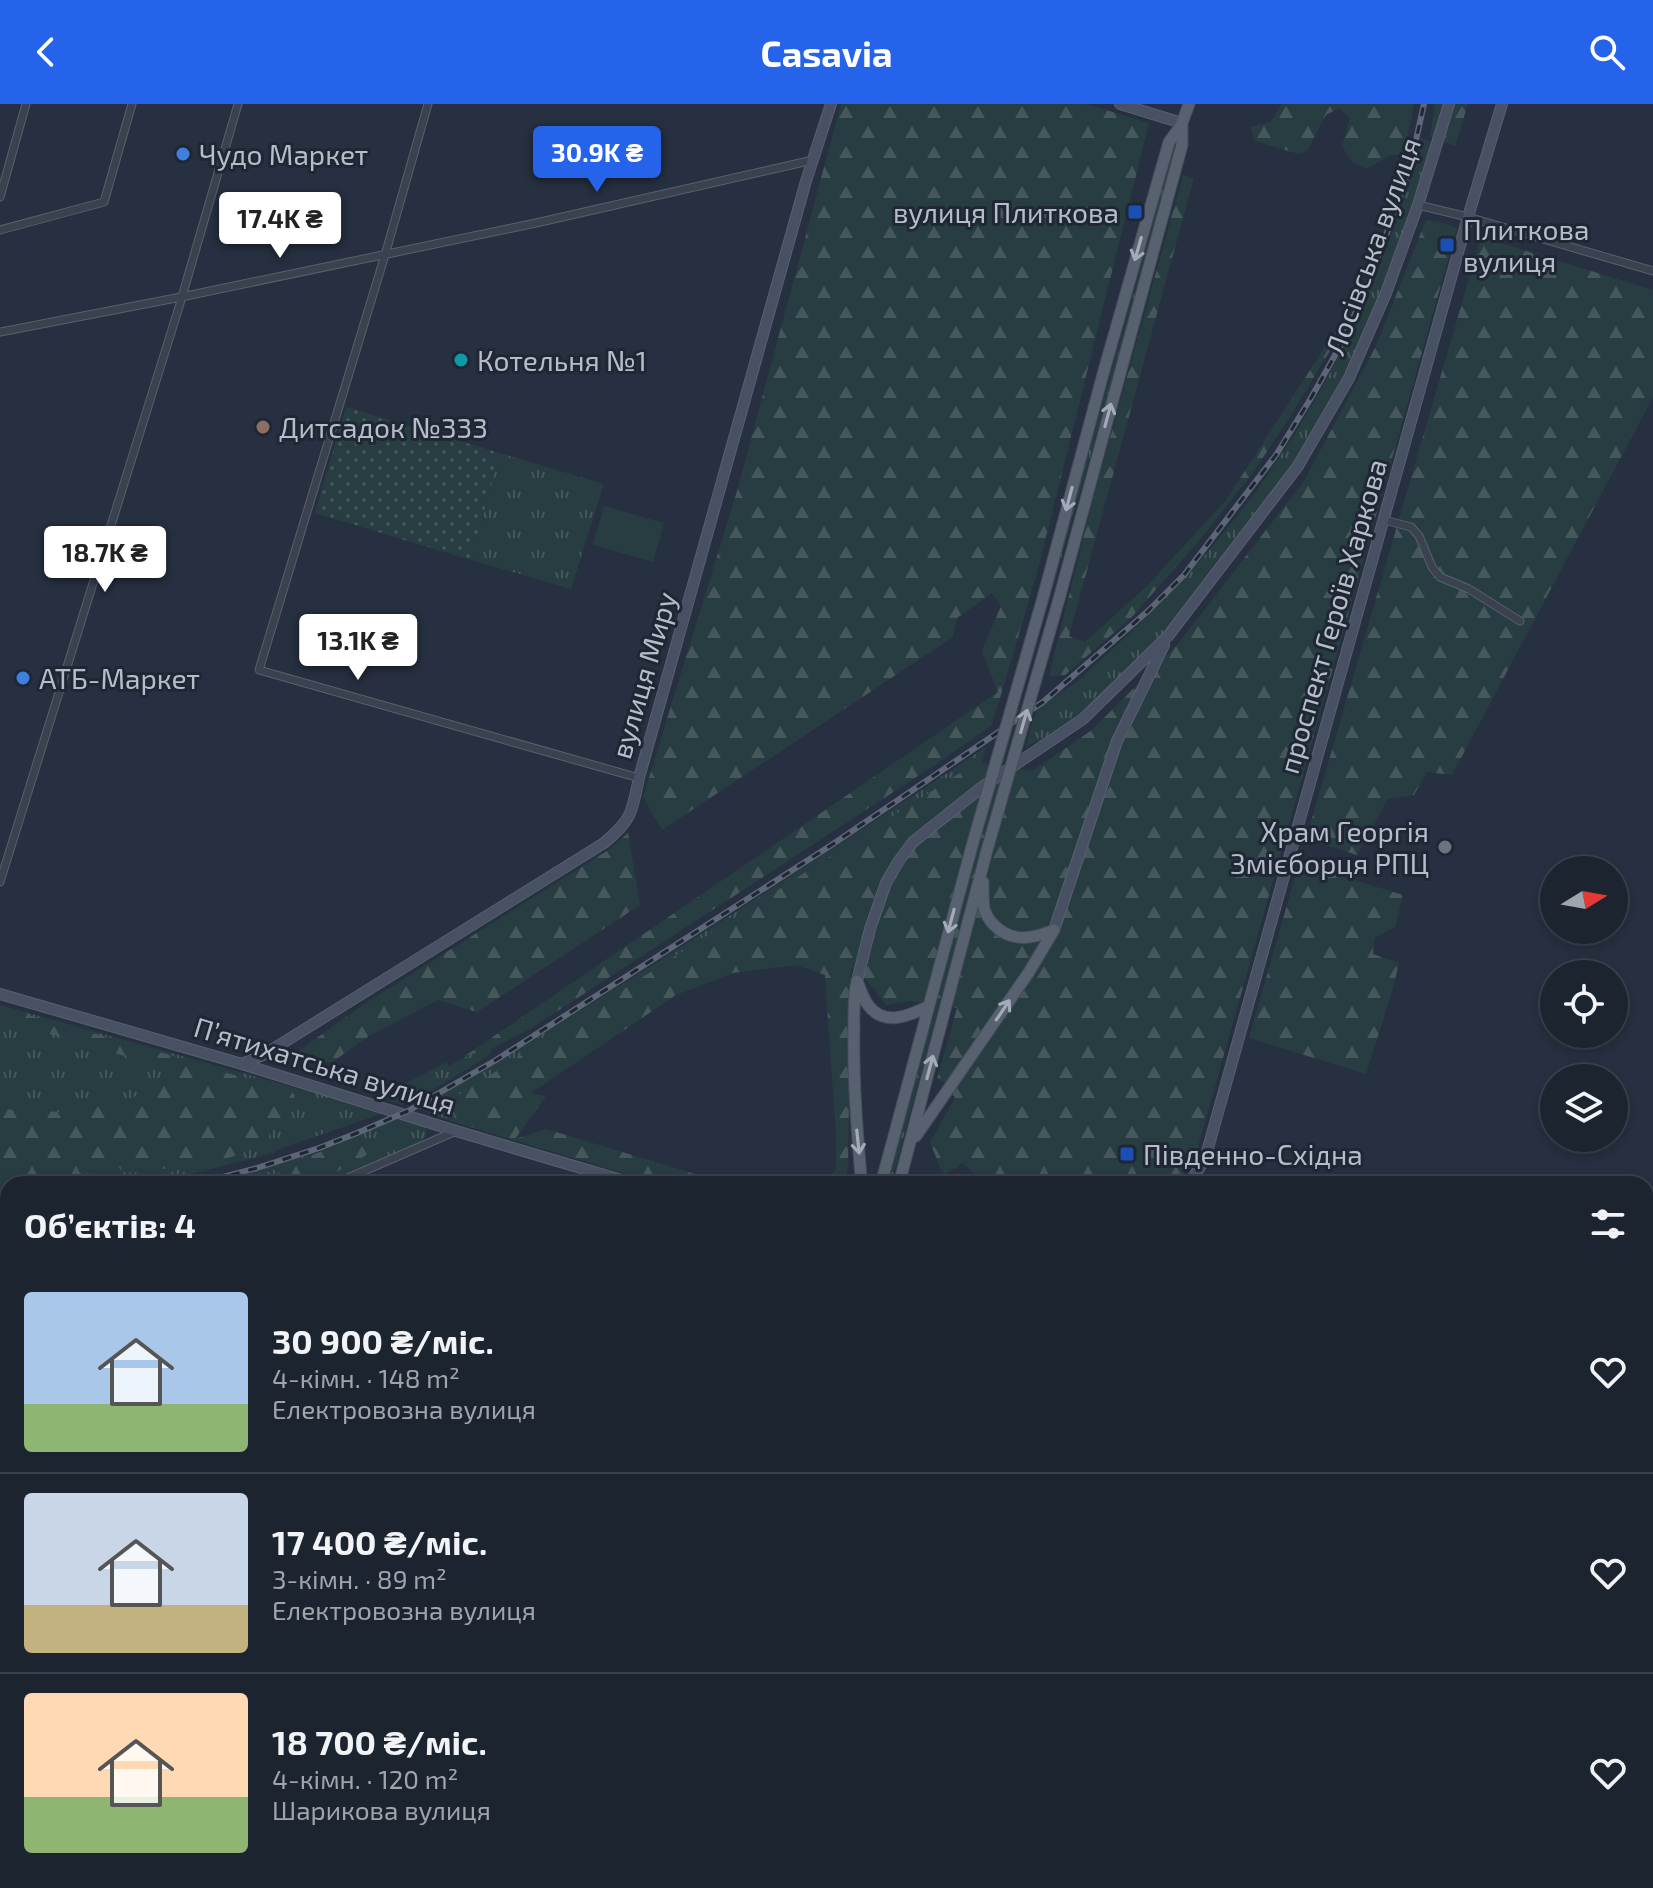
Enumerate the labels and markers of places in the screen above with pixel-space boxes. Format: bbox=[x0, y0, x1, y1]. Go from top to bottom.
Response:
pin: 30.9K ₴ bbox=[523, 126, 671, 194]
place label: Чудо Маркет bbox=[199, 137, 368, 171]
marker: Чудо Маркет bbox=[174, 145, 192, 163]
pin: 17.4K ₴ bbox=[206, 192, 354, 260]
place label: вулиця Плиткова bbox=[893, 195, 1119, 229]
marker: вулиця Плиткова bbox=[1126, 203, 1144, 221]
place label: Плиткова вулиця bbox=[1463, 212, 1589, 278]
marker: Плиткова вулиця bbox=[1438, 236, 1456, 254]
place label: Котельня №1 bbox=[477, 343, 647, 377]
marker: Котельня №1 bbox=[452, 351, 470, 369]
place label: Дитсадок №333 bbox=[279, 410, 488, 444]
marker: Дитсадок №333 bbox=[254, 418, 272, 436]
pin: 18.7K ₴ bbox=[31, 526, 179, 594]
pin: 13.1K ₴ bbox=[284, 614, 432, 682]
place label: АТБ-Маркет bbox=[39, 661, 200, 695]
marker: АТБ-Маркет bbox=[14, 669, 32, 687]
place label: Храм Георгія Змієборця РПЦ bbox=[1230, 814, 1429, 880]
marker: Храм Георгія Змієборця РПЦ bbox=[1436, 838, 1454, 856]
place label: Південно-Східна bbox=[1143, 1137, 1363, 1171]
marker: Південно-Східна bbox=[1118, 1145, 1136, 1163]

